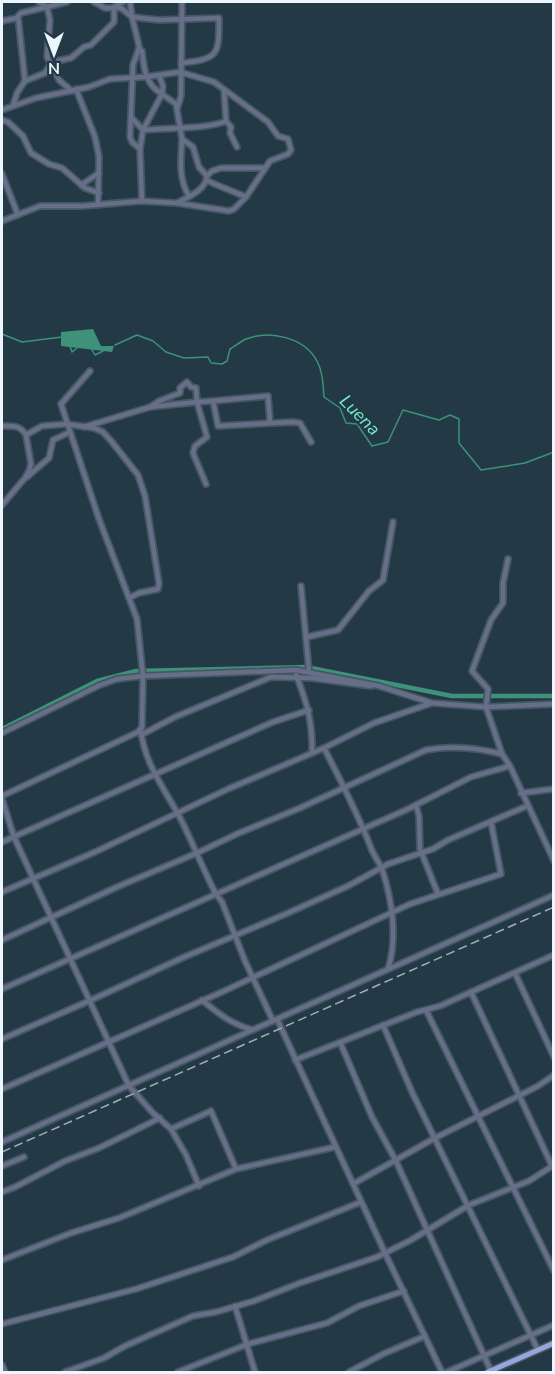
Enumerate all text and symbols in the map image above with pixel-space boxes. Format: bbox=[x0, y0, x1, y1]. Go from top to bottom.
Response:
north arrow bbox=[24, 24, 84, 84]
text: N bbox=[48, 57, 60, 79]
water label: Luena bbox=[334, 389, 386, 441]

